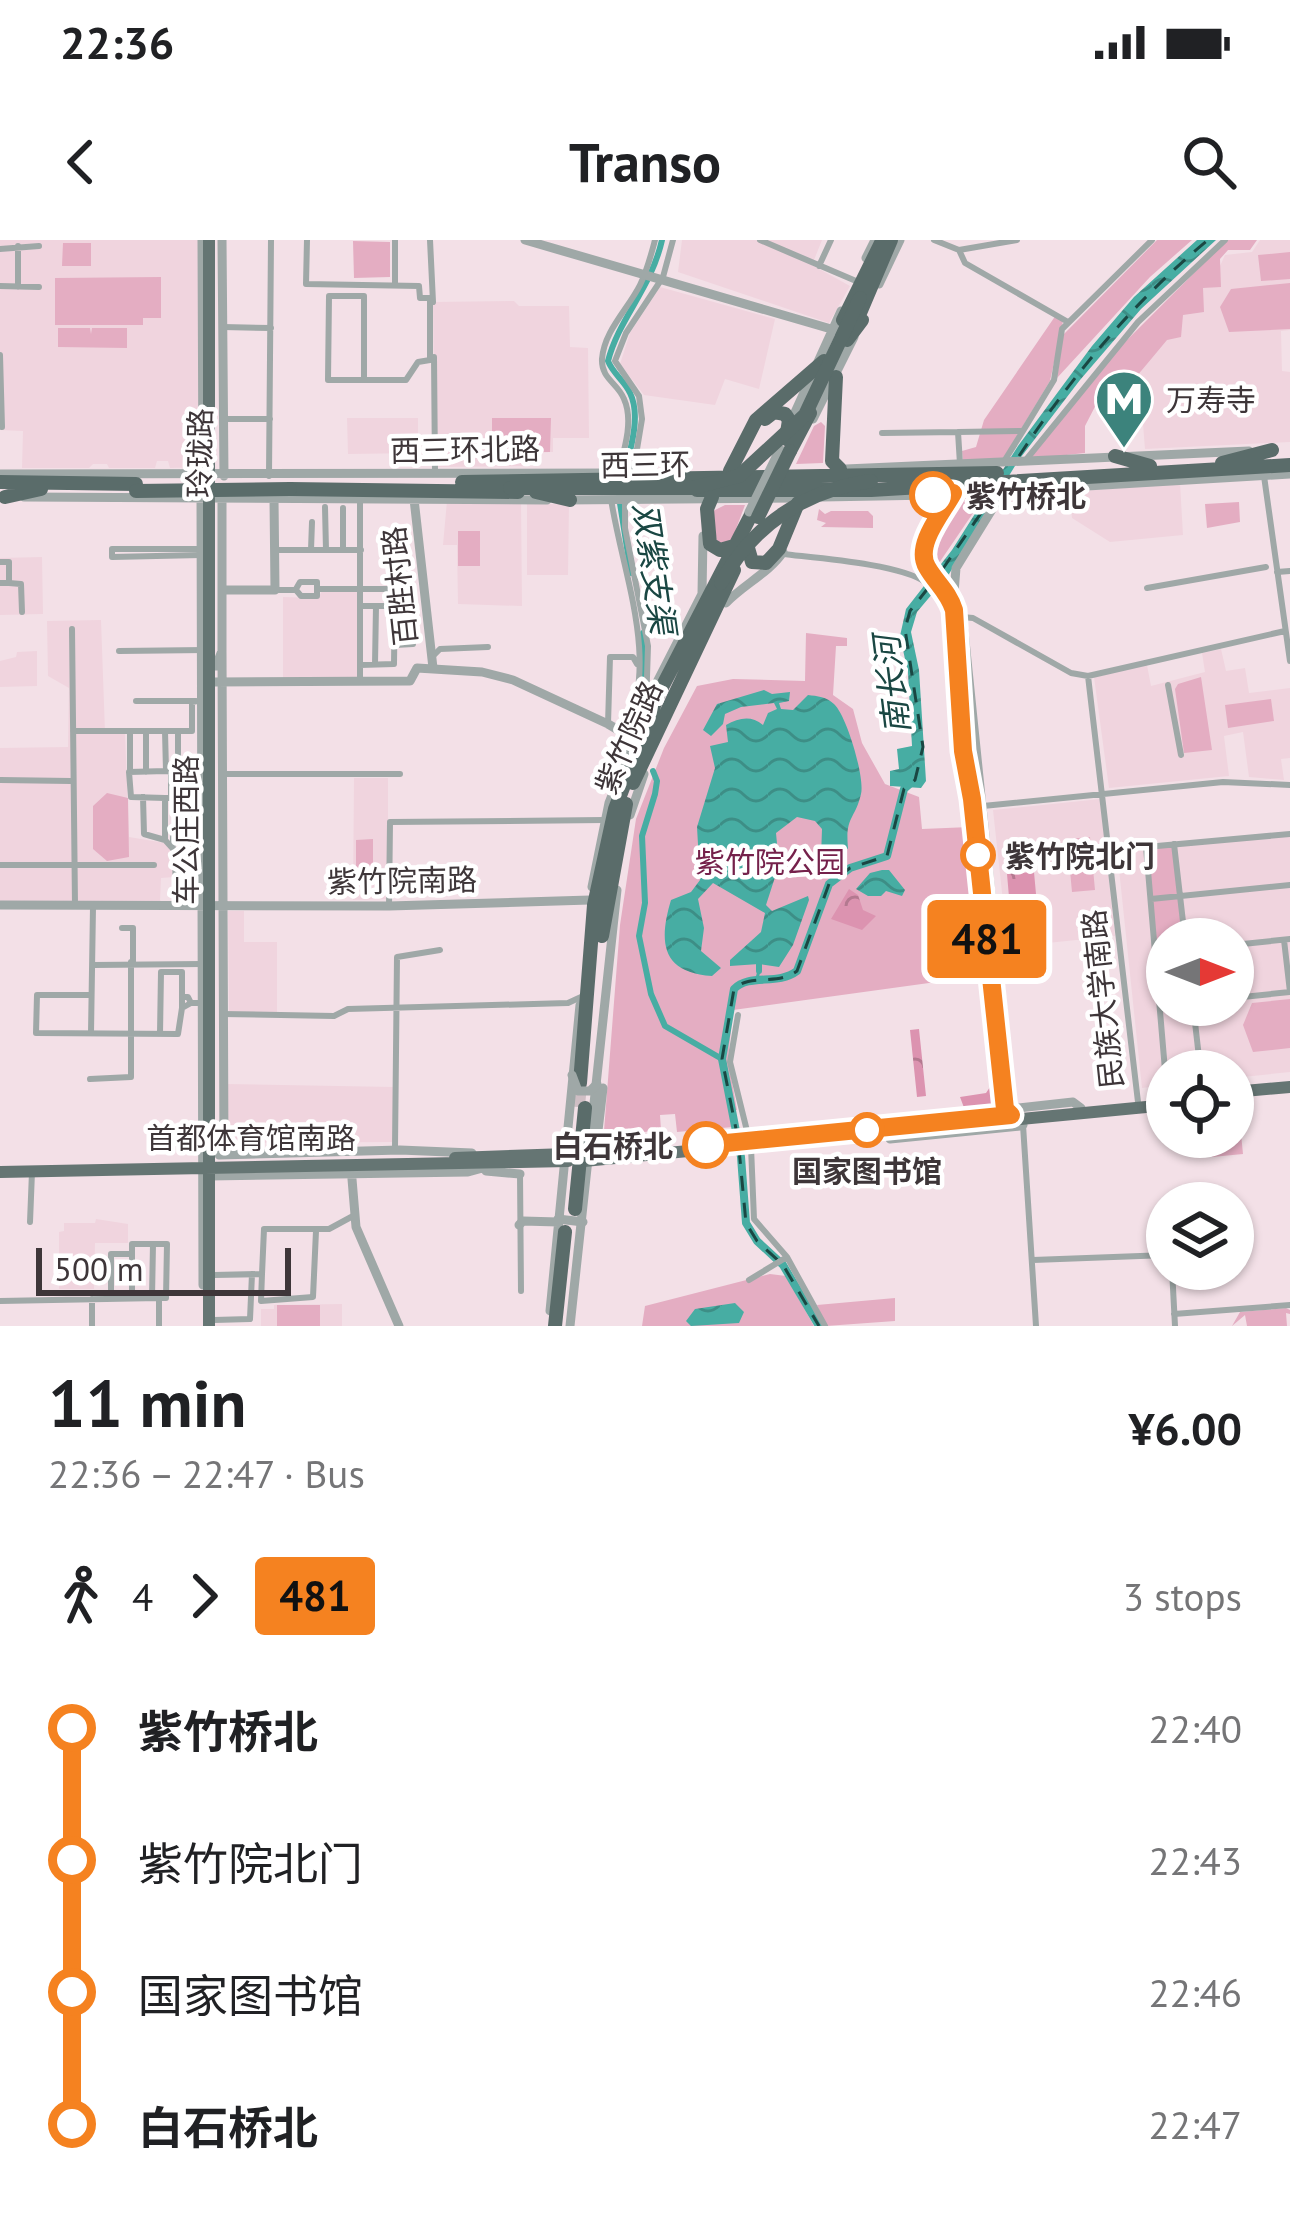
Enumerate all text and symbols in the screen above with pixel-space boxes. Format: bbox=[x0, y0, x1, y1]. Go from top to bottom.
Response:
text: 22:36 bbox=[60, 13, 174, 71]
text: Transo bbox=[569, 127, 721, 197]
icon: back bbox=[48, 129, 114, 195]
icon: search bbox=[1176, 129, 1242, 195]
metro station icon: 万寿寺 bbox=[1093, 368, 1155, 450]
place label: 万寿寺 bbox=[1166, 380, 1256, 419]
street label: 玲珑路 bbox=[179, 408, 219, 498]
street label: 西三环北路 bbox=[390, 428, 540, 470]
street label: 西三环 bbox=[600, 444, 690, 484]
marker: 紫竹桥北 bbox=[911, 473, 955, 517]
place label: 紫竹桥北 bbox=[966, 476, 1086, 515]
water label: 双紫支渠 bbox=[625, 500, 686, 640]
street label: 百胜村路 bbox=[373, 524, 425, 648]
water label: 南长河 bbox=[863, 627, 918, 737]
street label: 紫竹院路 bbox=[586, 674, 670, 800]
street label: 车公庄西路 bbox=[166, 755, 205, 905]
place label: 紫竹院北门 bbox=[1005, 836, 1155, 875]
marker: 紫竹院北门 bbox=[962, 839, 994, 871]
park label: 紫竹院公园 bbox=[695, 842, 845, 881]
street label: 紫竹院南路 bbox=[327, 859, 477, 901]
line badge: 481 bbox=[918, 900, 1056, 978]
street label: 民族大学南路 bbox=[1073, 907, 1131, 1091]
text: 481 bbox=[951, 911, 1023, 966]
north arrow bbox=[1146, 918, 1254, 1026]
map controls bbox=[1146, 918, 1254, 1290]
button: locate bbox=[1146, 1050, 1254, 1158]
marker: 国家图书馆 bbox=[851, 1114, 883, 1146]
street label: 首都体育馆南路 bbox=[146, 1118, 356, 1157]
marker: 白石桥北 bbox=[684, 1123, 728, 1167]
place label: 白石桥北 bbox=[553, 1126, 673, 1165]
place label: 国家图书馆 bbox=[792, 1151, 942, 1190]
button: layers bbox=[1146, 1182, 1254, 1290]
scale bar bbox=[36, 1242, 291, 1295]
text: 500 m bbox=[54, 1247, 144, 1290]
text: 11 min bbox=[48, 1360, 246, 1445]
text: ¥6.00 bbox=[1129, 1399, 1242, 1457]
text: 22:36 – 22:47 · Bus bbox=[48, 1448, 365, 1499]
icon: walk bbox=[48, 1563, 114, 1629]
icon: forward bbox=[171, 1563, 237, 1629]
text: 481 bbox=[279, 1568, 351, 1623]
text: 4 bbox=[132, 1571, 153, 1622]
text: 3 stops bbox=[1123, 1571, 1242, 1622]
text: 紫竹桥北 bbox=[138, 1702, 318, 1760]
text: 22:40 bbox=[1148, 1703, 1242, 1754]
text: 紫竹院北门 bbox=[138, 1834, 363, 1892]
text: 22:43 bbox=[1148, 1835, 1242, 1886]
text: 国家图书馆 bbox=[138, 1966, 363, 2024]
text: 22:46 bbox=[1148, 1967, 1242, 2018]
text: 白石桥北 bbox=[138, 2098, 318, 2156]
text: 22:47 bbox=[1148, 2099, 1242, 2150]

